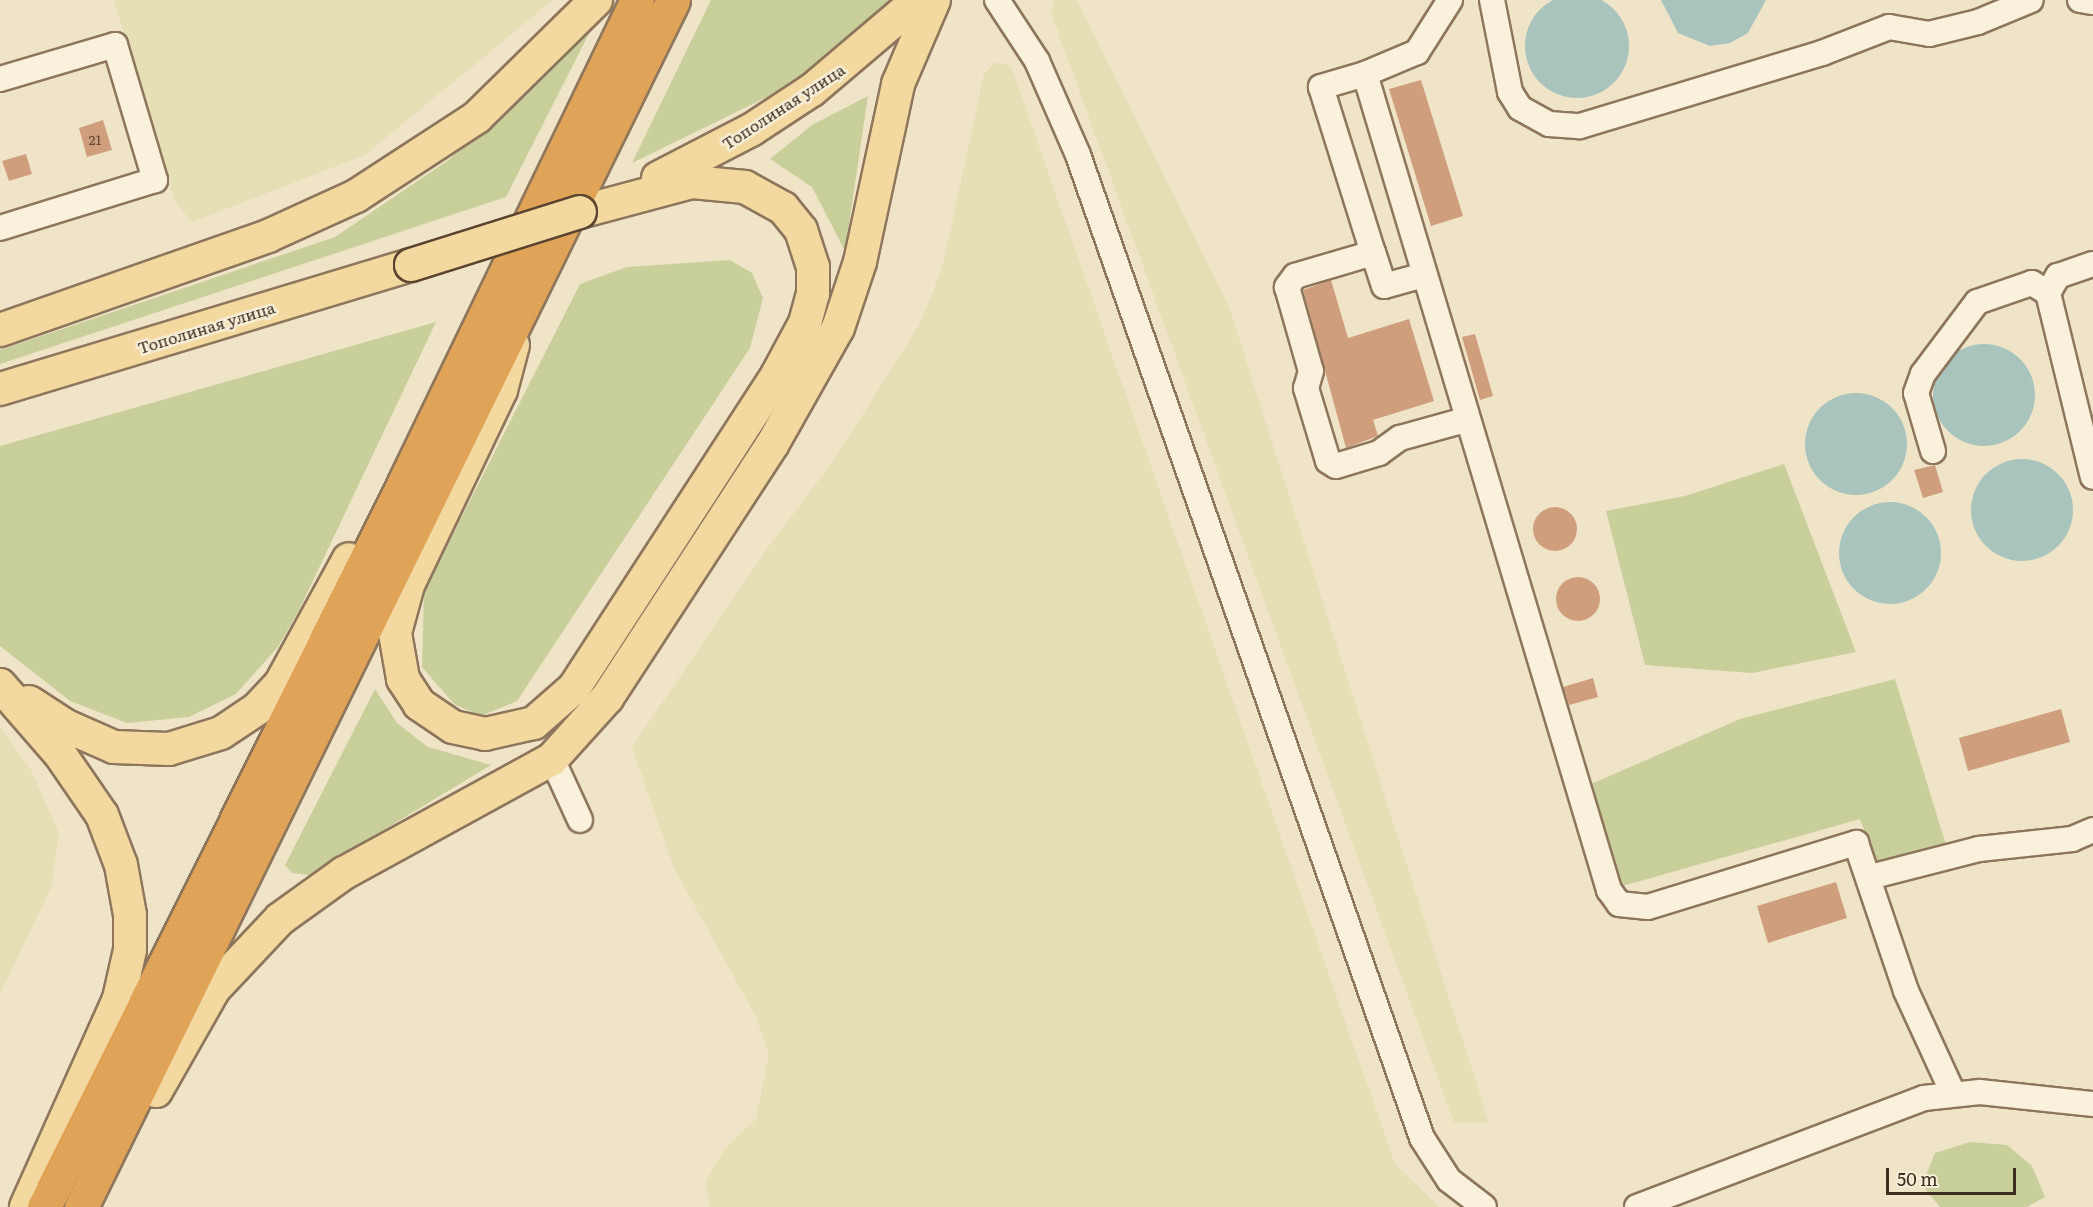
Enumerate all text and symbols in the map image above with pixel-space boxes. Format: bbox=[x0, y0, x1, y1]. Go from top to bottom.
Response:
street label: Тополиная улица bbox=[718, 59, 848, 153]
house number: 21 bbox=[89, 131, 101, 147]
street label: Тополиная улица bbox=[135, 297, 277, 357]
scale bar bbox=[1889, 1156, 2020, 1194]
text: 50 m bbox=[1897, 1165, 1938, 1192]

